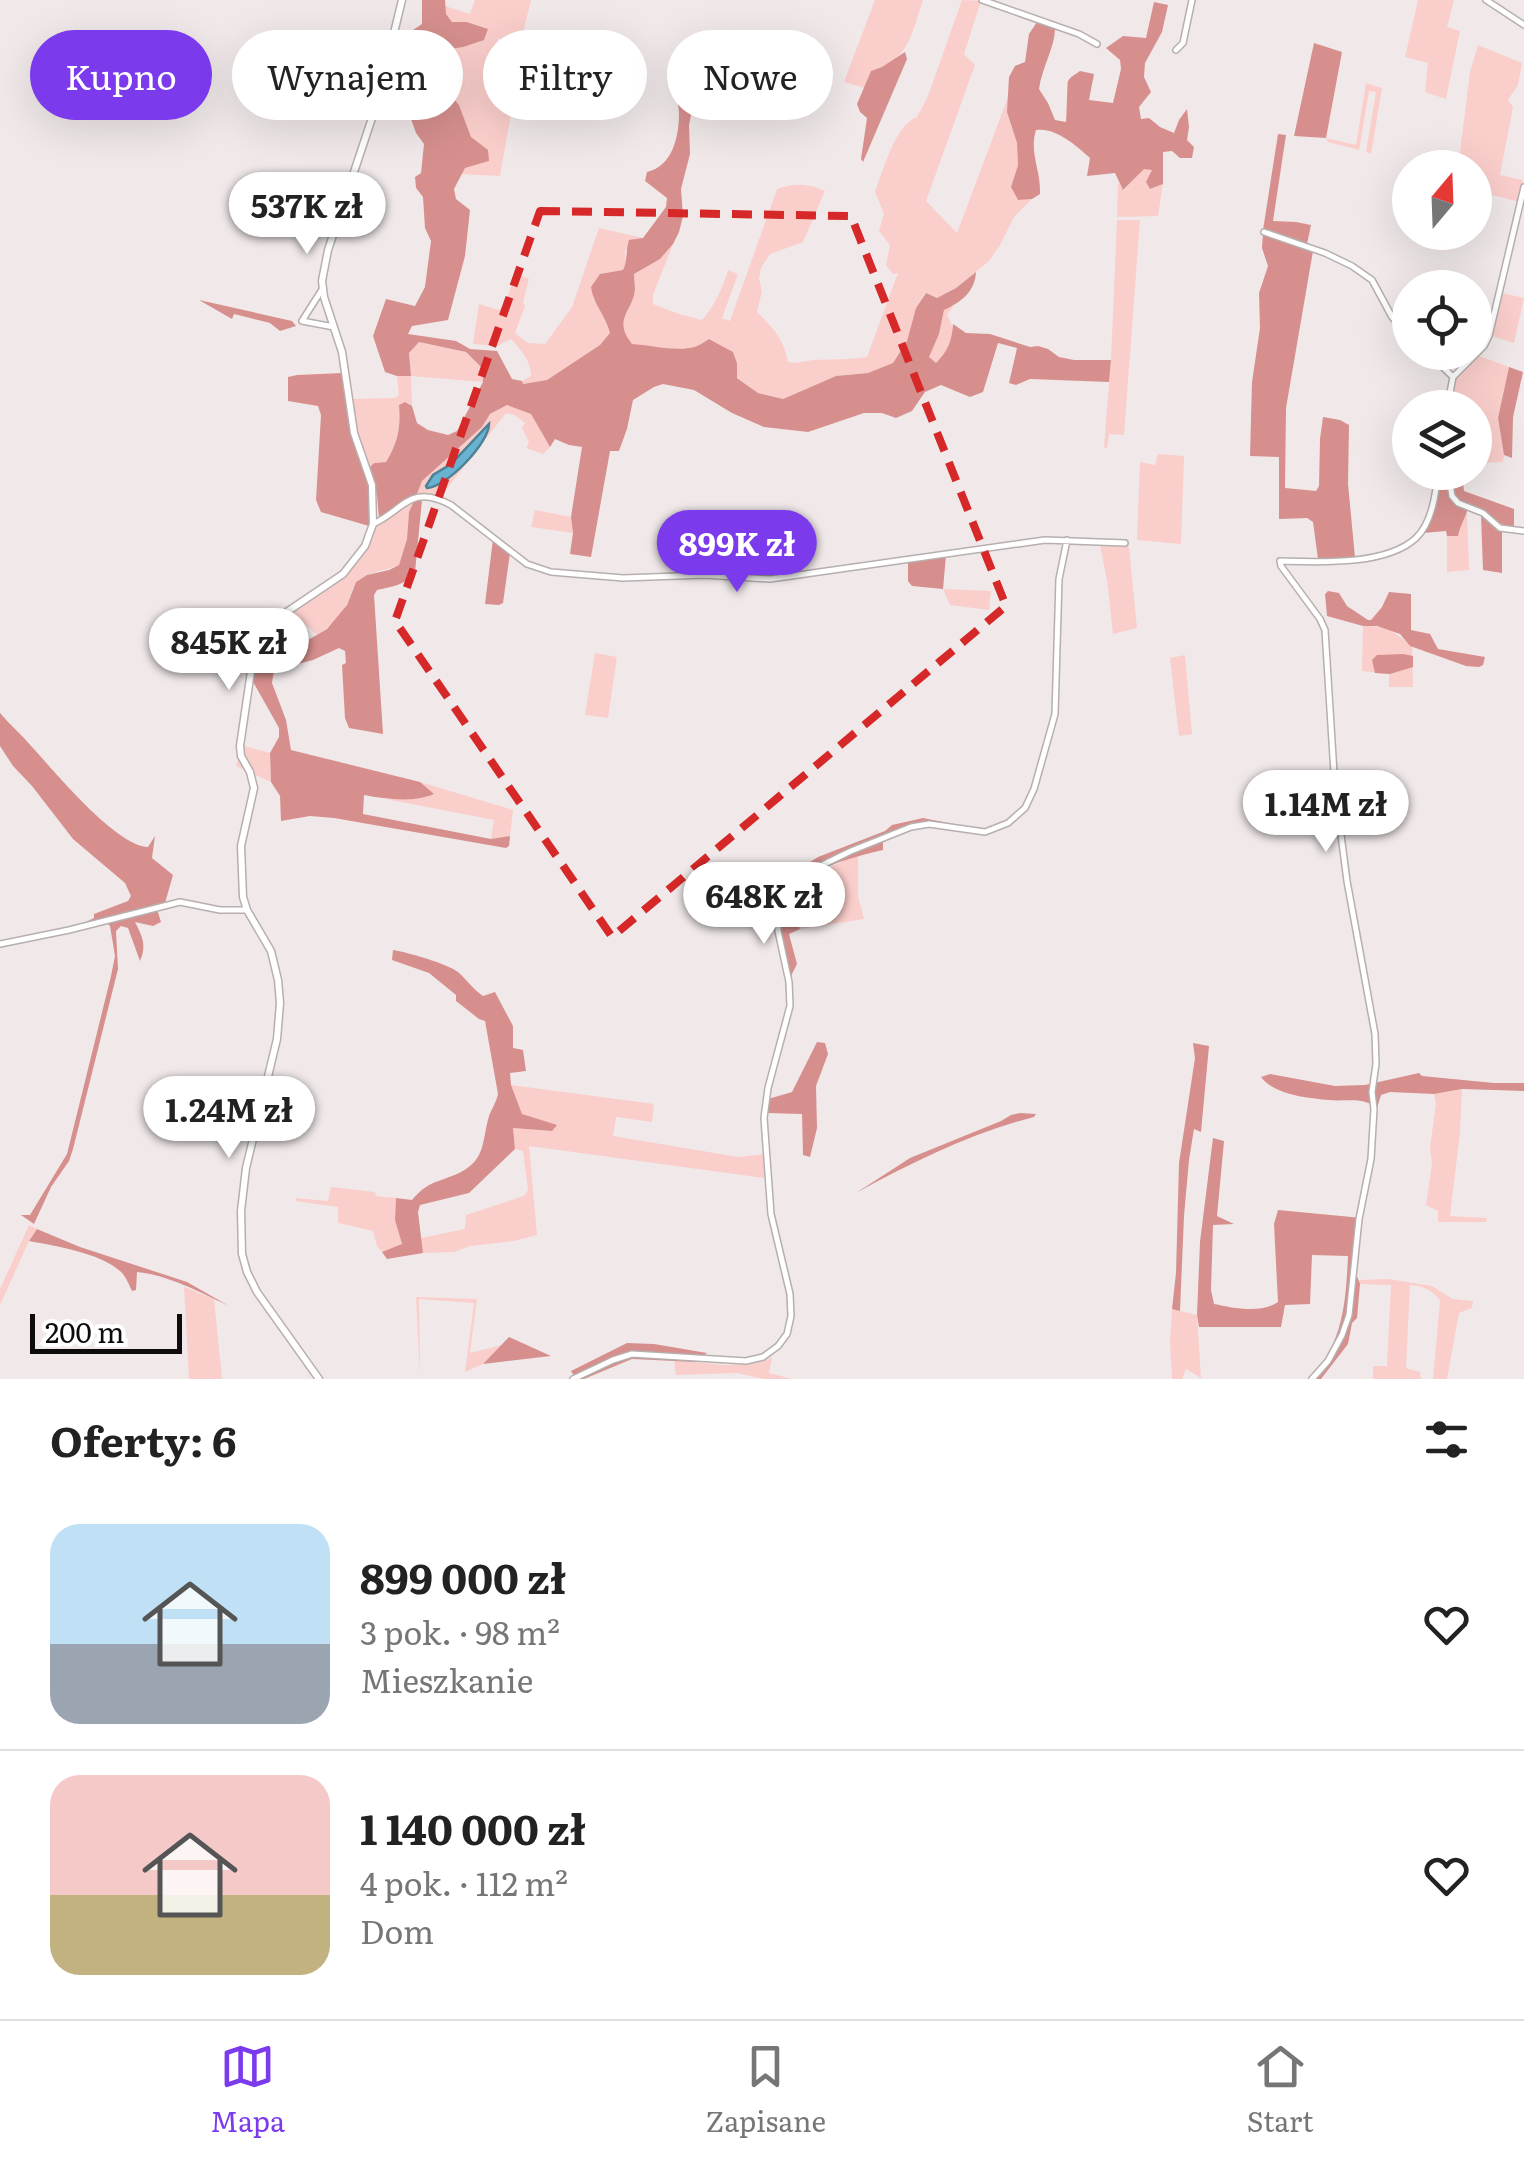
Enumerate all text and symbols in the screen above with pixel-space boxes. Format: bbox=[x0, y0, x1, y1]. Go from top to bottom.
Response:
chip: Kupno bbox=[30, 30, 212, 120]
chip: Wynajem bbox=[232, 30, 463, 120]
chip: Filtry bbox=[483, 30, 647, 120]
chip: Nowe bbox=[667, 30, 833, 120]
north arrow bbox=[1392, 150, 1492, 250]
map controls bbox=[1392, 150, 1492, 490]
pin: 537K zł bbox=[215, 172, 399, 257]
text: 537K zł bbox=[251, 180, 363, 228]
button: locate bbox=[1392, 270, 1492, 370]
button: layers bbox=[1392, 390, 1492, 490]
pin: 899K zł bbox=[645, 510, 829, 595]
text: 899K zł bbox=[679, 518, 795, 566]
pin: 845K zł bbox=[137, 608, 321, 693]
text: 845K zł bbox=[171, 616, 287, 664]
pin: 1.14M zł bbox=[1223, 770, 1429, 855]
text: 1.14M zł bbox=[1265, 778, 1387, 826]
pin: 648K zł bbox=[672, 862, 856, 947]
text: 648K zł bbox=[705, 870, 823, 918]
pin: 1.24M zł bbox=[126, 1076, 332, 1161]
text: 1.24M zł bbox=[165, 1084, 293, 1132]
scale bar bbox=[30, 1309, 182, 1354]
text: 200 m bbox=[45, 1310, 124, 1352]
text: Oferty: 6 bbox=[50, 1408, 237, 1470]
icon: filters bbox=[1419, 1412, 1474, 1467]
text: 899 000 zł bbox=[360, 1545, 566, 1607]
icon: home bbox=[130, 1564, 250, 1684]
icon: heart bbox=[1419, 1597, 1474, 1652]
text: 3 pok. · 98 m² bbox=[360, 1607, 560, 1655]
text: Mieszkanie bbox=[360, 1655, 533, 1703]
text: 1 140 000 zł bbox=[360, 1796, 586, 1858]
icon: home bbox=[130, 1815, 250, 1935]
icon: heart bbox=[1419, 1848, 1474, 1903]
text: 4 pok. · 112 m² bbox=[360, 1858, 568, 1906]
text: Dom bbox=[360, 1906, 434, 1954]
tab: Mapa bbox=[210, 2039, 285, 2141]
tab: Zapisane bbox=[706, 2039, 826, 2141]
tab: Start bbox=[1247, 2039, 1314, 2141]

